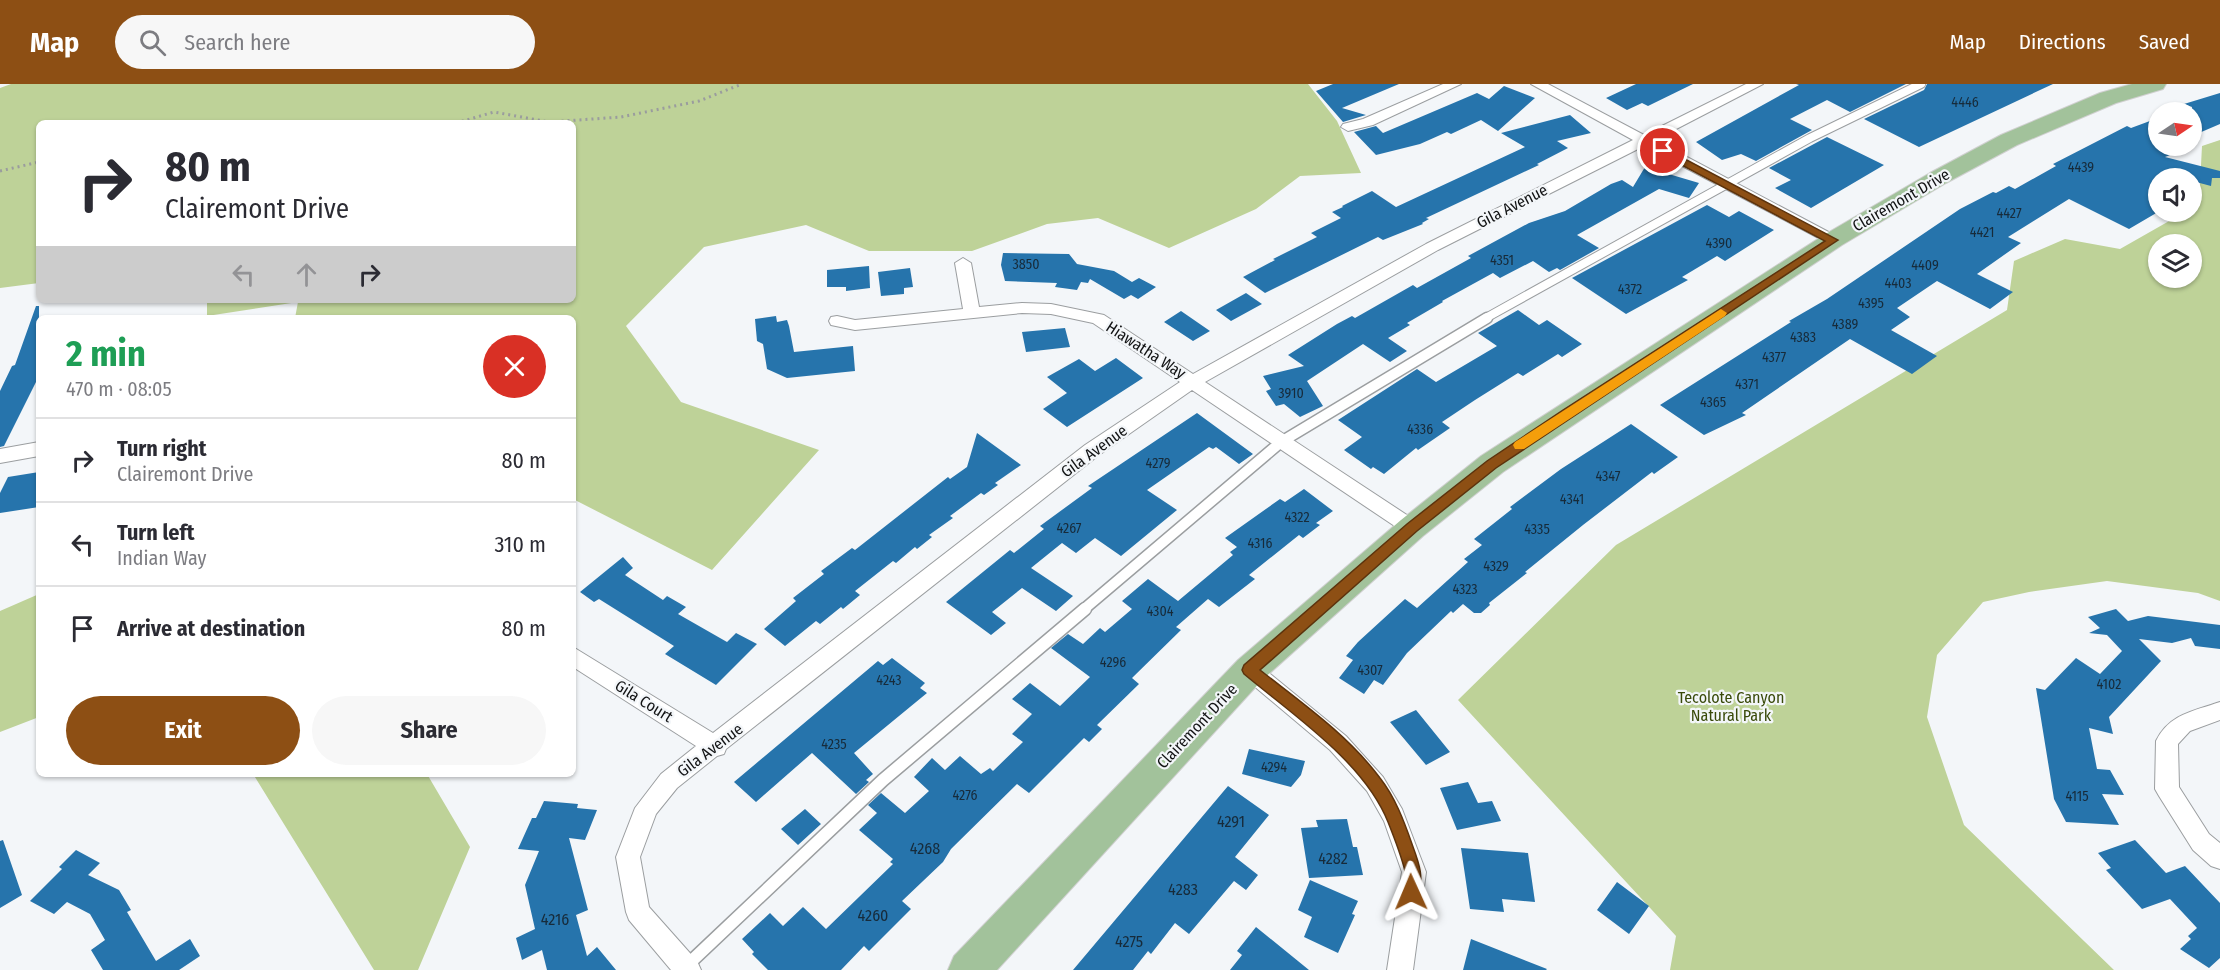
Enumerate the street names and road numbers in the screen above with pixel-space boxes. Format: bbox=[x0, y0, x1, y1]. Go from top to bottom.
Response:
street label: Clairemont Drive bbox=[1849, 164, 1953, 235]
street label: Gila Avenue bbox=[1473, 180, 1551, 232]
street label: Hiawatha Way bbox=[1103, 317, 1190, 383]
street label: Gila Avenue bbox=[1057, 421, 1131, 481]
street label: Gila Court bbox=[612, 676, 677, 727]
street label: Clairemont Drive bbox=[1153, 680, 1241, 772]
street label: Gila Avenue bbox=[674, 719, 747, 781]

